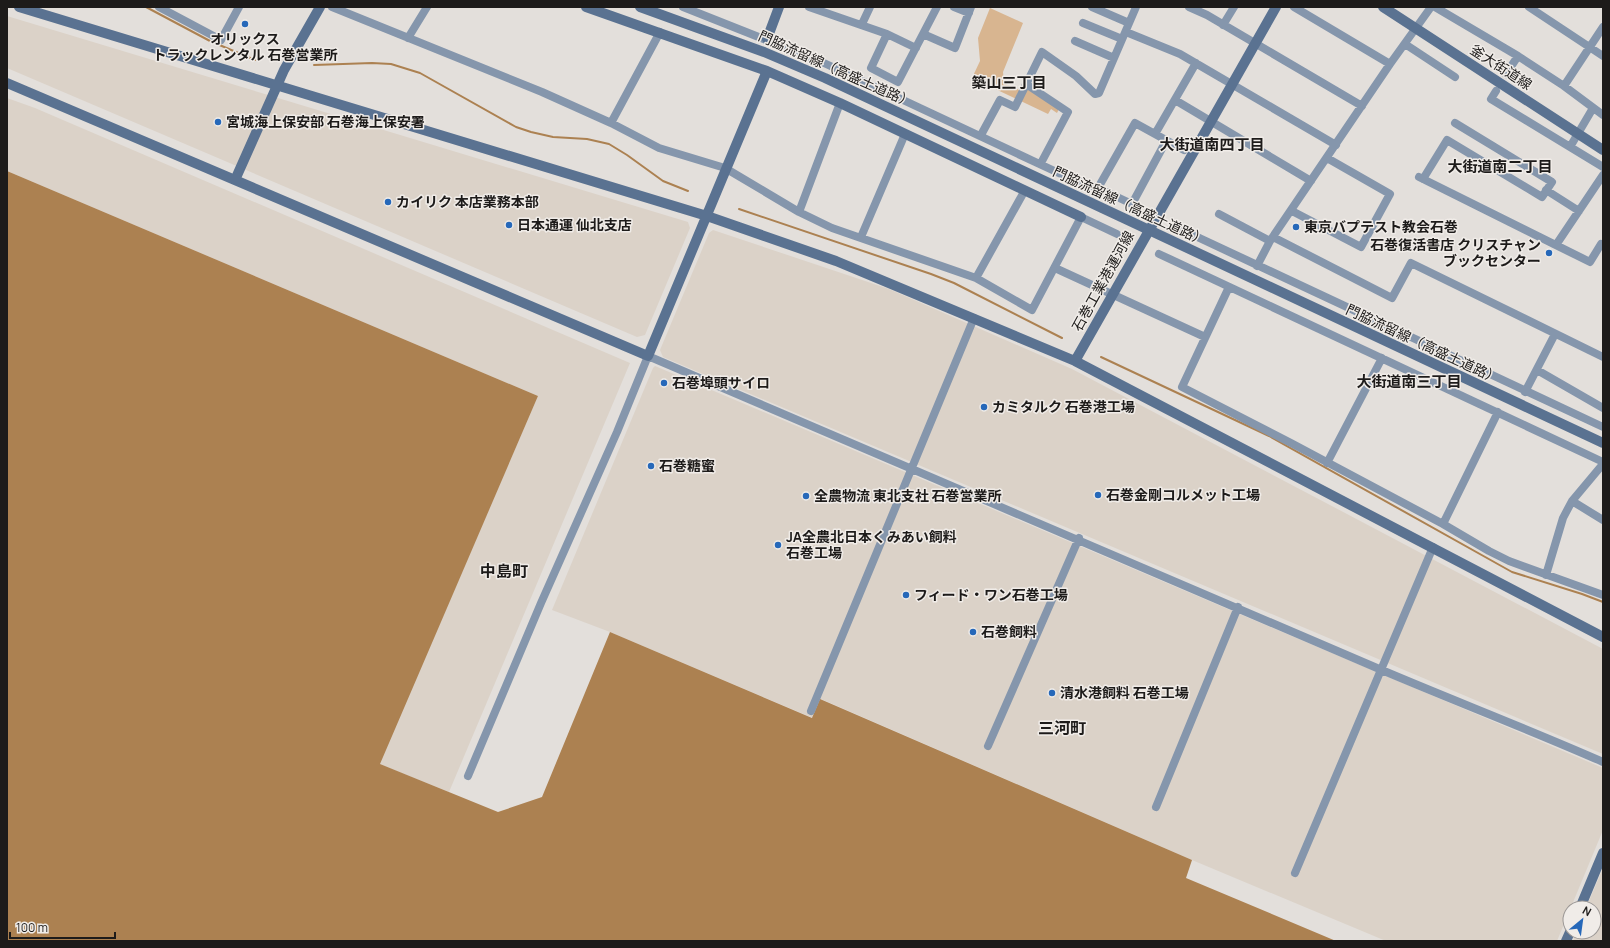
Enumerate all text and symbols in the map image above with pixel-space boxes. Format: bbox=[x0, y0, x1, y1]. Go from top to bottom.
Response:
marker: オリックス トラックレンタル 石巻営業所 bbox=[240, 19, 250, 29]
street label: 門脇流留線（高盛土道路） bbox=[756, 26, 917, 111]
place label: オリックス トラックレンタル 石巻営業所 bbox=[153, 29, 337, 64]
street label: 釜大街道線 bbox=[1467, 40, 1536, 94]
district label: 築山三丁目 bbox=[971, 72, 1047, 93]
place label: 宮城海上保安部 石巻海上保安署 bbox=[226, 112, 425, 131]
marker: 宮城海上保安部 石巻海上保安署 bbox=[213, 117, 223, 127]
district label: 大街道南四丁目 bbox=[1159, 134, 1265, 155]
district label: 大街道南二丁目 bbox=[1447, 156, 1553, 177]
street label: 門脇流留線（高盛土道路） bbox=[1050, 161, 1210, 250]
place label: カイリク 本店業務本部 bbox=[396, 192, 539, 211]
marker: カイリク 本店業務本部 bbox=[383, 197, 393, 207]
place label: 日本通運 仙北支店 bbox=[517, 215, 632, 234]
place label: 東京バプテスト教会石巻 bbox=[1304, 217, 1458, 236]
marker: 日本通運 仙北支店 bbox=[504, 220, 514, 230]
marker: 東京バプテスト教会石巻 bbox=[1291, 222, 1301, 232]
street label: 石巻工業港運河線 bbox=[1067, 227, 1138, 334]
place label: 石巻復活書店 クリスチャン ブックセンター bbox=[1370, 235, 1541, 270]
marker: 石巻復活書店 クリスチャン ブックセンター bbox=[1544, 248, 1554, 258]
street label: 門脇流留線（高盛土道路） bbox=[1343, 299, 1503, 388]
district label: 大街道南三丁目 bbox=[1356, 371, 1462, 392]
place label: 石巻埠頭サイロ bbox=[672, 373, 770, 392]
marker: 石巻埠頭サイロ bbox=[659, 378, 669, 388]
place label: カミタルク 石巻港工場 bbox=[992, 397, 1135, 416]
marker: カミタルク 石巻港工場 bbox=[979, 402, 989, 412]
place label: 石巻糖蜜 bbox=[659, 456, 715, 475]
marker: 石巻糖蜜 bbox=[646, 461, 656, 471]
place label: 石巻金剛コルメット工場 bbox=[1106, 485, 1260, 504]
place label: 全農物流 東北支社 石巻営業所 bbox=[814, 486, 1002, 505]
marker: 石巻金剛コルメット工場 bbox=[1093, 490, 1103, 500]
marker: 全農物流 東北支社 石巻営業所 bbox=[801, 491, 811, 501]
place label: JA全農北日本くみあい飼料 石巻工場 bbox=[786, 527, 957, 562]
marker: JA全農北日本くみあい飼料 石巻工場 bbox=[773, 540, 783, 550]
district label: 中島町 bbox=[480, 560, 528, 582]
place label: フィード・ワン石巻工場 bbox=[914, 585, 1068, 604]
marker: フィード・ワン石巻工場 bbox=[901, 590, 911, 600]
place label: 石巻飼料 bbox=[981, 622, 1037, 641]
marker: 石巻飼料 bbox=[968, 627, 978, 637]
place label: 清水港飼料 石巻工場 bbox=[1060, 683, 1189, 702]
marker: 清水港飼料 石巻工場 bbox=[1047, 688, 1057, 698]
district label: 三河町 bbox=[1038, 717, 1086, 739]
north arrow bbox=[1562, 900, 1602, 940]
text: N bbox=[1580, 902, 1594, 919]
scale bar bbox=[10, 914, 115, 940]
text: 100 m bbox=[16, 919, 48, 936]

